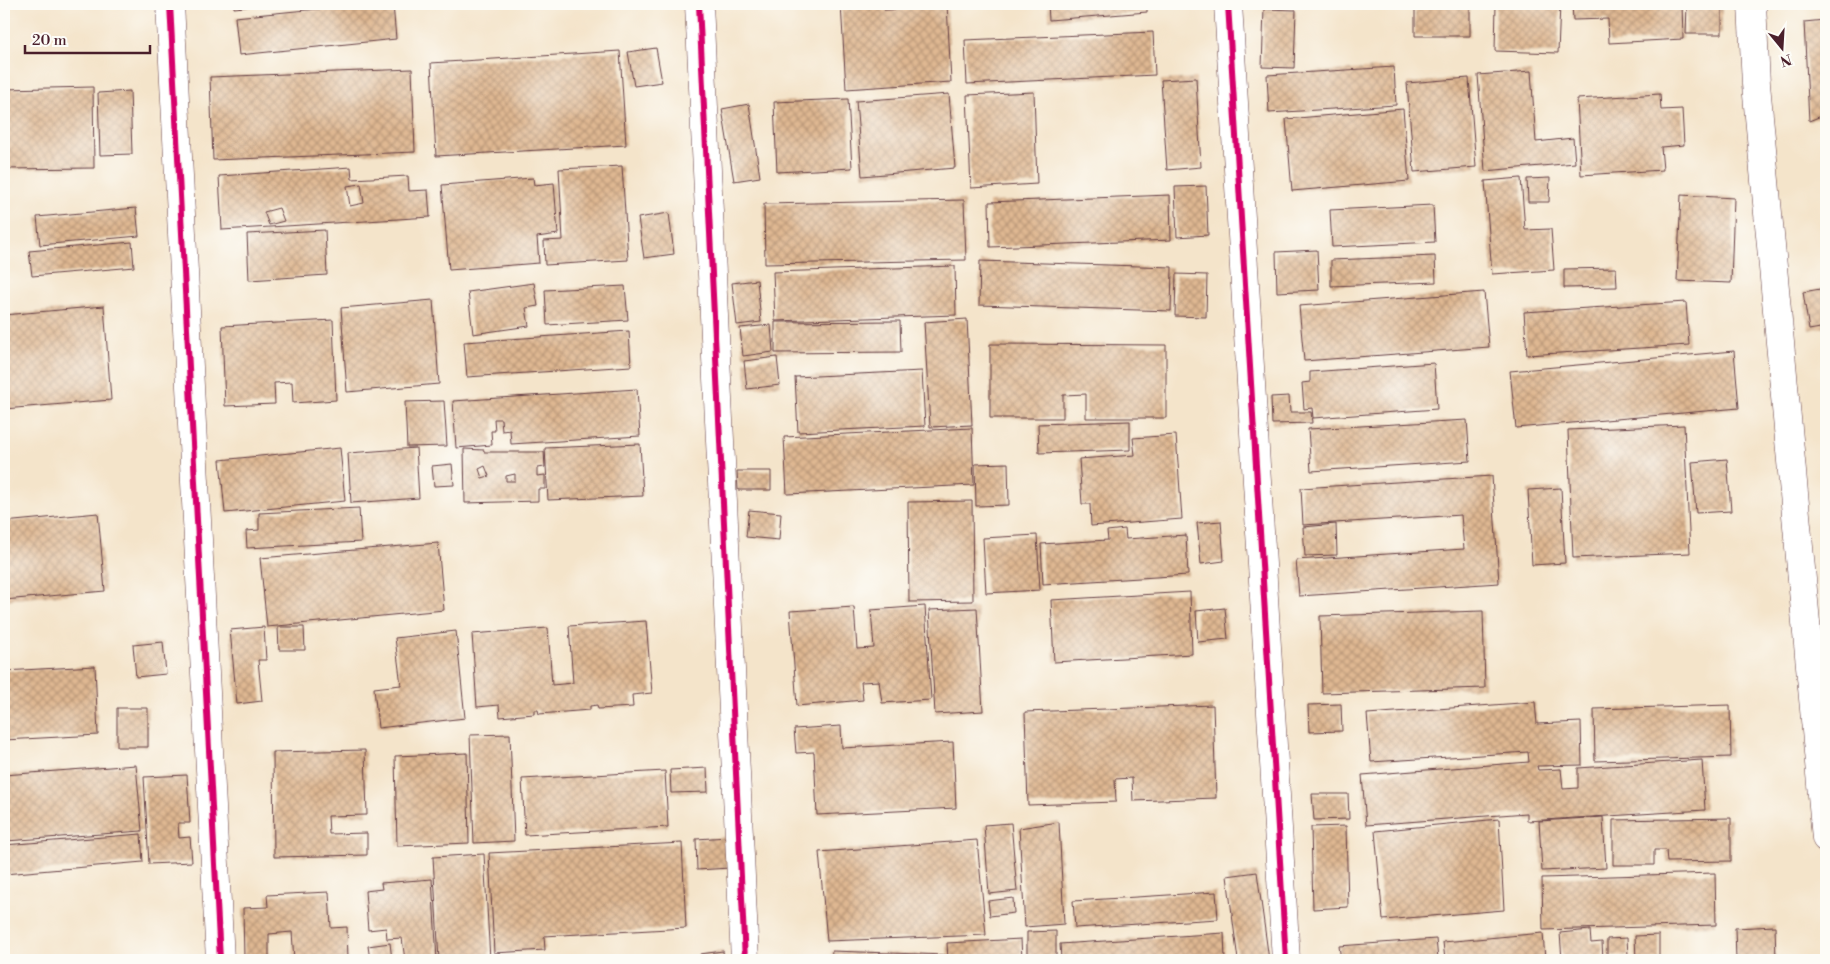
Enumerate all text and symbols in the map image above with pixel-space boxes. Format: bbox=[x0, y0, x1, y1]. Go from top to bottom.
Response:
scale bar bbox=[25, 22, 150, 54]
north arrow bbox=[1758, 22, 1808, 72]
text: 20 m bbox=[32, 31, 67, 50]
text: N bbox=[1778, 49, 1794, 70]

